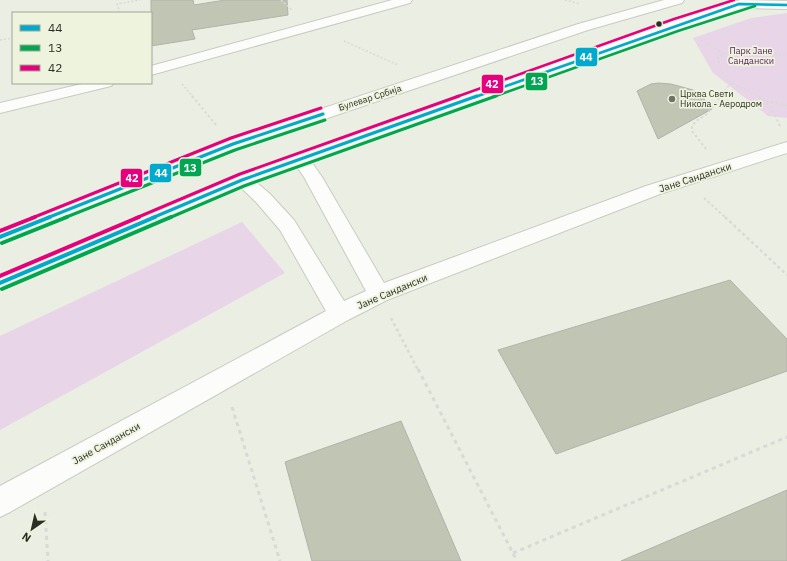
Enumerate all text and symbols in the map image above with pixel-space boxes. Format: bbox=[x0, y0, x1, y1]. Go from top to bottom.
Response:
legend bbox=[12, 12, 152, 84]
unlabelled marker bbox=[654, 19, 664, 29]
text: 44 bbox=[48, 20, 62, 35]
text: 13 bbox=[48, 40, 62, 55]
park label: Парк Јане Сандански bbox=[728, 45, 774, 66]
line badge: 44 bbox=[575, 47, 598, 67]
text: 44 bbox=[579, 50, 593, 64]
text: 42 bbox=[48, 60, 62, 75]
line badge: 13 bbox=[525, 72, 548, 91]
line badge: 42 bbox=[481, 74, 504, 94]
text: 13 bbox=[530, 74, 544, 88]
text: 42 bbox=[485, 77, 499, 91]
street label: Булевар Србија bbox=[337, 82, 403, 113]
place label: Црква Свети Никола - Аеродром bbox=[680, 88, 762, 109]
marker: Црква Свети Никола - Аеродром bbox=[667, 94, 677, 104]
line badge: 13 bbox=[179, 158, 202, 177]
street label: Јане Сандански bbox=[657, 160, 733, 195]
text: 13 bbox=[183, 161, 197, 175]
line badge: 44 bbox=[149, 163, 172, 183]
text: 44 bbox=[154, 166, 168, 180]
line badge: 42 bbox=[120, 168, 143, 188]
text: 42 bbox=[125, 171, 139, 185]
street label: Јане Сандански bbox=[355, 271, 429, 312]
street label: Јане Сандански bbox=[70, 419, 142, 467]
north arrow bbox=[12, 509, 52, 549]
text: N bbox=[19, 529, 34, 545]

